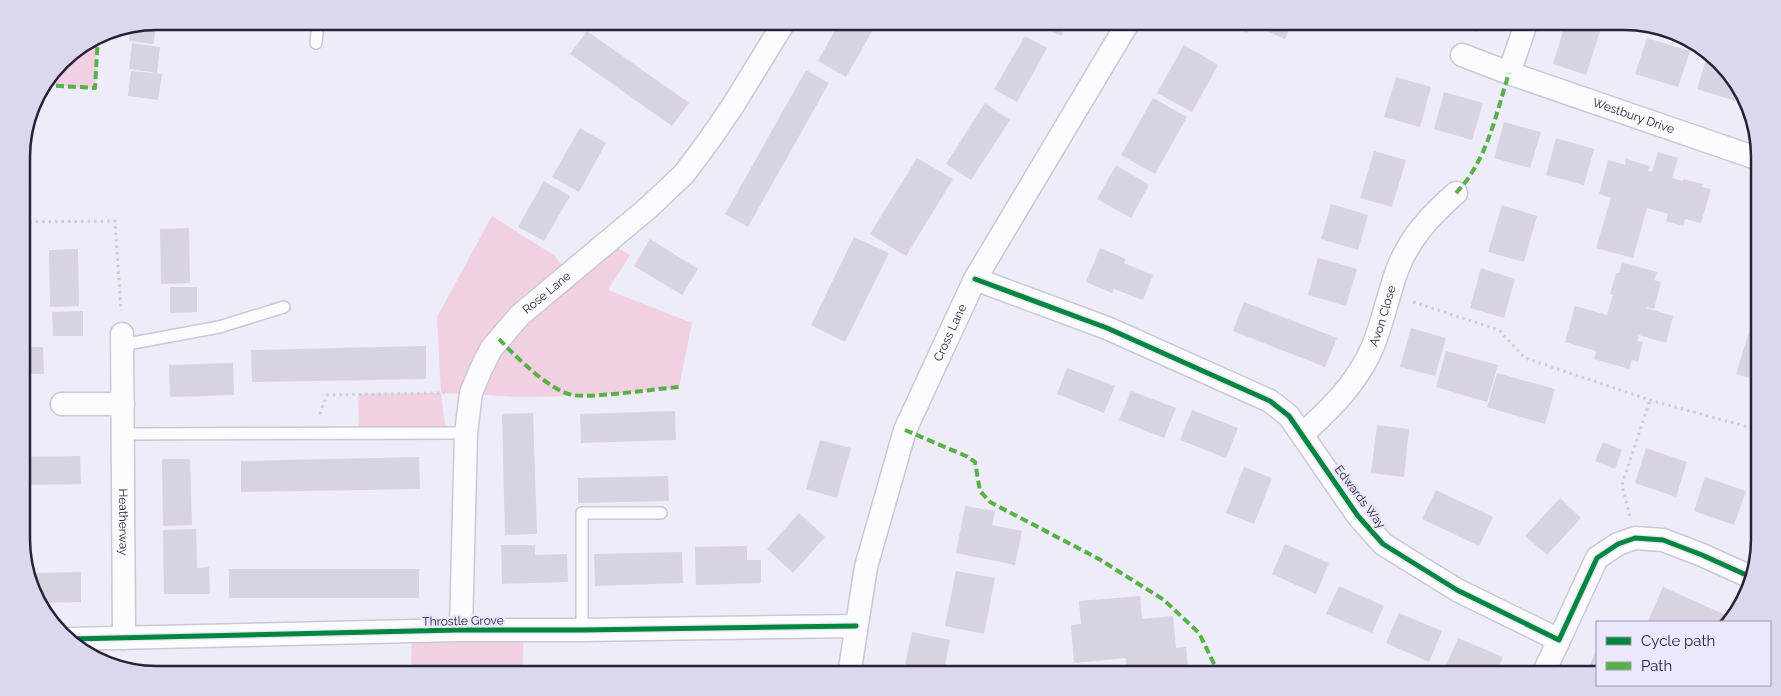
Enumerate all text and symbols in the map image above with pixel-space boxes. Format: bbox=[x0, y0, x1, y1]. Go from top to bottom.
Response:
street label: Westbury Drive bbox=[1591, 95, 1676, 136]
street label: Rose Lane bbox=[520, 269, 573, 317]
street label: Avon Close bbox=[1367, 284, 1399, 348]
street label: Cross Lane bbox=[931, 302, 969, 364]
street label: Edwards Way bbox=[1332, 463, 1389, 532]
street label: Heatherway bbox=[116, 488, 130, 556]
street label: Throstle Grove bbox=[422, 613, 504, 629]
legend bbox=[1596, 621, 1771, 686]
text: Cycle path bbox=[1641, 632, 1715, 650]
text: Path bbox=[1641, 657, 1672, 675]

